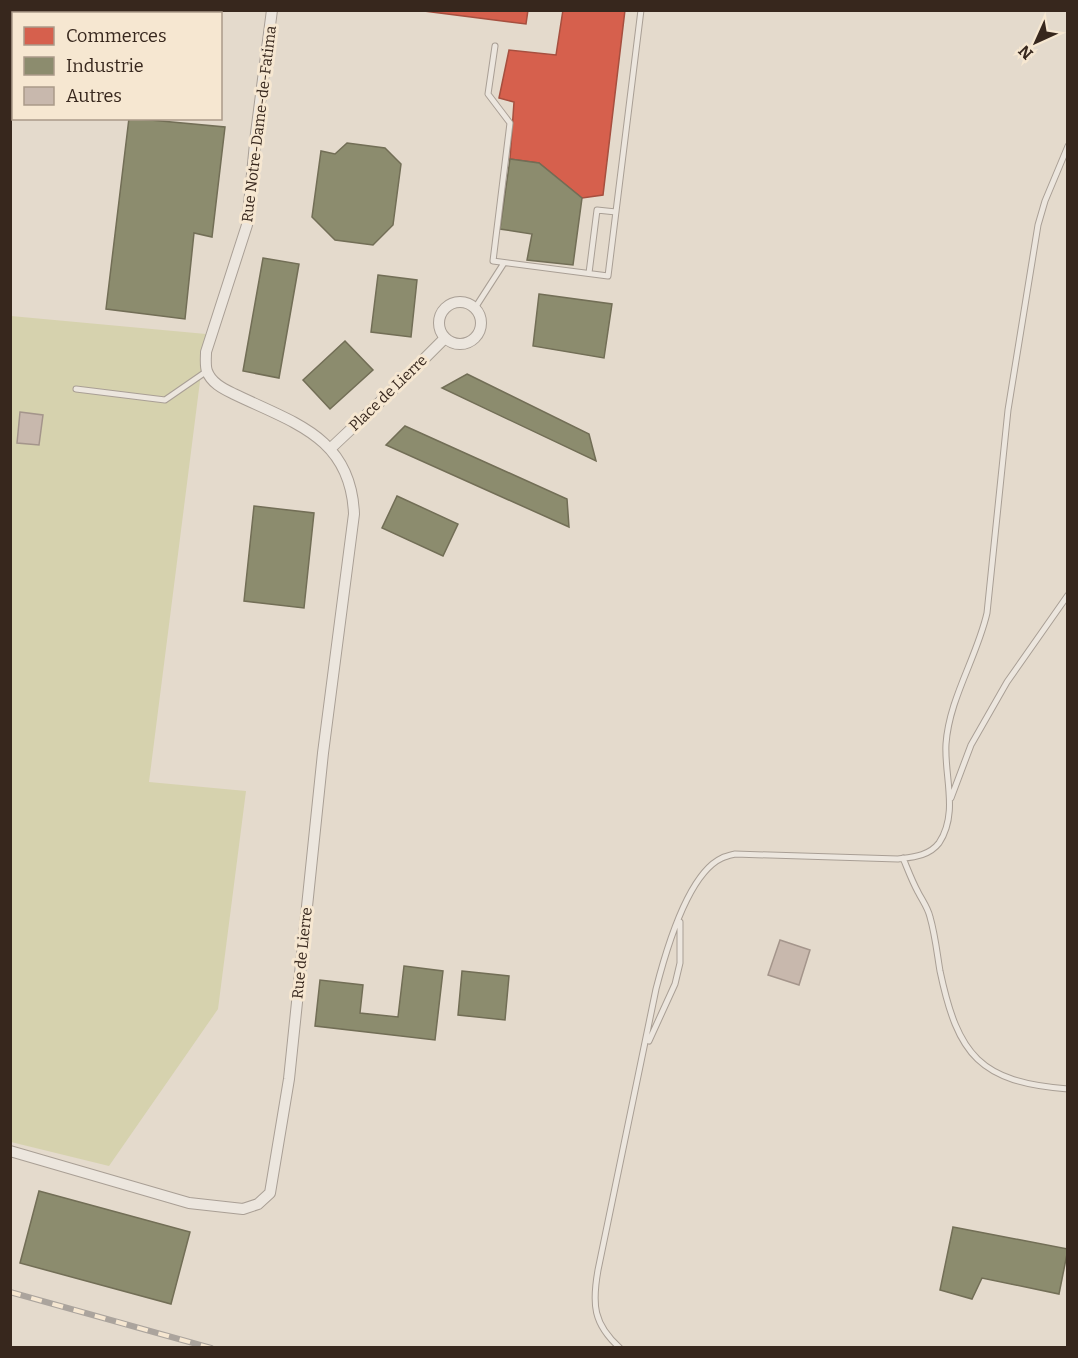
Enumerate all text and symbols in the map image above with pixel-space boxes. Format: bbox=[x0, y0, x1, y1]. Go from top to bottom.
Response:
legend bbox=[12, 12, 222, 120]
north arrow bbox=[1006, 12, 1066, 72]
text: Commerces bbox=[66, 25, 167, 47]
street label: Rue Notre-Dame-de-Fatima bbox=[238, 25, 280, 223]
text: N bbox=[1015, 41, 1037, 63]
text: Industrie bbox=[66, 55, 144, 77]
text: Autres bbox=[66, 85, 122, 107]
street label: Place de Lierre bbox=[345, 351, 431, 435]
street label: Rue de Lierre bbox=[288, 906, 316, 1000]

